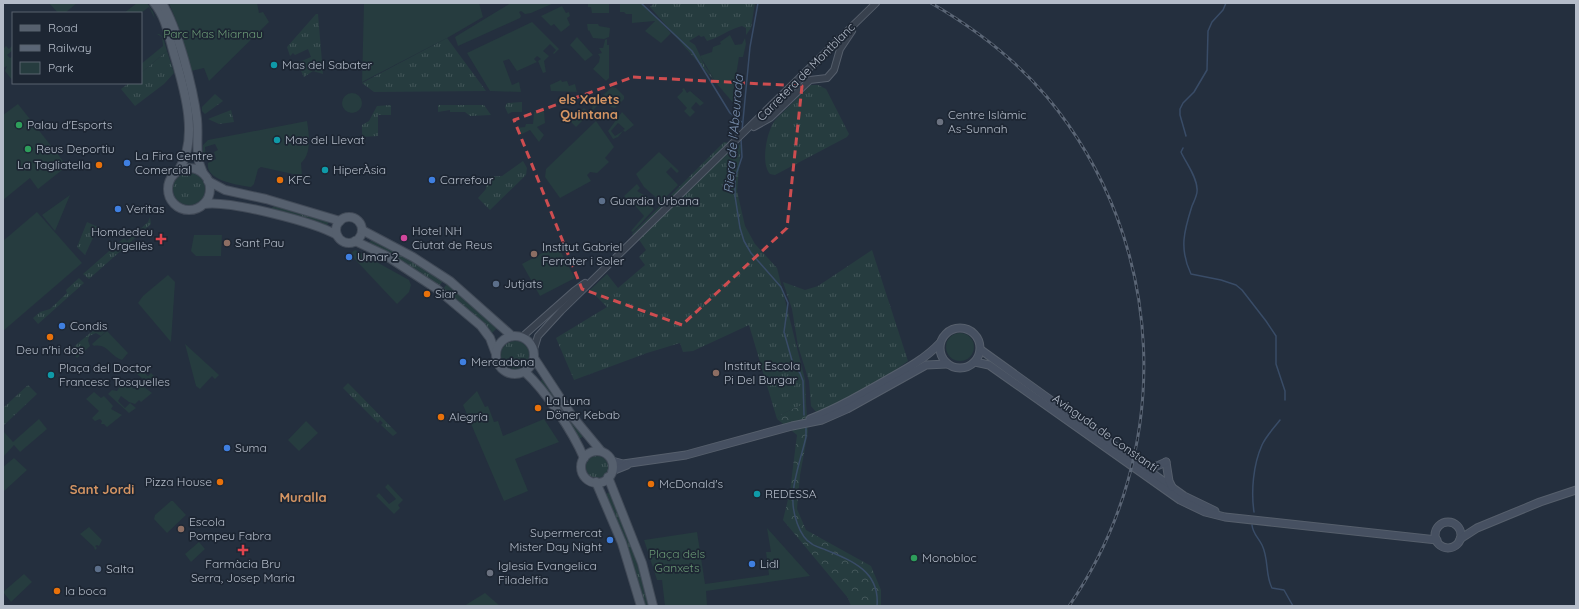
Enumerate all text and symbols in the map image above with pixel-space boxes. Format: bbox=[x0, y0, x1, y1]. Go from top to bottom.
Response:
legend bbox=[12, 12, 142, 84]
street label: Carretera de Montblanc bbox=[753, 19, 858, 124]
text: Road bbox=[48, 20, 78, 35]
park label: Parc Mas Miarnau bbox=[163, 26, 263, 41]
text: Railway bbox=[48, 40, 92, 55]
place label: Mas del Sabater bbox=[282, 57, 373, 72]
text: Park bbox=[48, 60, 73, 75]
marker: Mas del Sabater bbox=[269, 60, 279, 70]
water label: Riera de l'Abeurada bbox=[720, 73, 746, 194]
district label: els Xalets Quintana bbox=[559, 91, 619, 122]
place label: Centre Islàmic As-Sunnah bbox=[948, 107, 1026, 136]
place label: Palau d'Esports bbox=[27, 117, 113, 132]
marker: Centre Islàmic As-Sunnah bbox=[935, 117, 945, 127]
marker: Palau d'Esports bbox=[14, 120, 24, 130]
place label: Mas del Llevat bbox=[285, 132, 365, 147]
marker: Mas del Llevat bbox=[272, 135, 282, 145]
place label: Reus Deportiu bbox=[36, 141, 115, 156]
marker: Reus Deportiu bbox=[23, 144, 33, 154]
place label: La Fira Centre Comercial bbox=[135, 148, 213, 177]
place label: La Tagliatella bbox=[17, 157, 91, 172]
marker: La Fira Centre Comercial bbox=[122, 158, 132, 168]
marker: La Tagliatella bbox=[94, 160, 104, 170]
place label: HiperÀsia bbox=[333, 162, 386, 177]
marker: HiperÀsia bbox=[320, 165, 330, 175]
place label: KFC bbox=[288, 172, 311, 187]
place label: Carrefour bbox=[440, 172, 494, 187]
marker: KFC bbox=[275, 175, 285, 185]
marker: Carrefour bbox=[427, 175, 437, 185]
place label: Guardia Urbana bbox=[610, 193, 699, 208]
marker: Guardia Urbana bbox=[597, 196, 607, 206]
place label: Veritas bbox=[126, 201, 165, 216]
marker: Veritas bbox=[113, 204, 123, 214]
place label: Hotel NH Ciutat de Reus bbox=[412, 223, 493, 252]
place label: Homdedeu Urgellès bbox=[91, 224, 153, 253]
marker: Hotel NH Ciutat de Reus bbox=[399, 233, 409, 243]
marker: Homdedeu Urgellès bbox=[156, 234, 166, 244]
place label: Sant Pau bbox=[235, 235, 284, 250]
marker: Sant Pau bbox=[222, 238, 232, 248]
place label: Institut Gabriel Ferrater i Soler bbox=[542, 239, 625, 268]
place label: Umar 2 bbox=[357, 249, 399, 264]
marker: Institut Gabriel Ferrater i Soler bbox=[529, 249, 539, 259]
marker: Umar 2 bbox=[344, 252, 354, 262]
place label: Jutjats bbox=[504, 276, 543, 291]
marker: Jutjats bbox=[491, 279, 501, 289]
place label: Siar bbox=[435, 286, 457, 301]
marker: Siar bbox=[422, 289, 432, 299]
place label: Condis bbox=[70, 318, 108, 333]
marker: Condis bbox=[57, 321, 67, 331]
marker: Deu n'hi dos bbox=[45, 332, 55, 342]
place label: Deu n'hi dos bbox=[16, 342, 84, 357]
place label: Mercadona bbox=[471, 354, 534, 369]
marker: Mercadona bbox=[458, 357, 468, 367]
place label: Institut Escola Pi Del Burgar bbox=[724, 358, 800, 387]
place label: Plaça del Doctor Francesc Tosquelles bbox=[59, 360, 170, 389]
marker: Institut Escola Pi Del Burgar bbox=[711, 368, 721, 378]
marker: Plaça del Doctor Francesc Tosquelles bbox=[46, 370, 56, 380]
street label: Avinguda de Constantí bbox=[1050, 391, 1161, 475]
place label: La Luna Döner Kebab bbox=[546, 393, 620, 422]
marker: La Luna Döner Kebab bbox=[533, 403, 543, 413]
place label: Alegría bbox=[449, 409, 488, 424]
marker: Alegría bbox=[436, 412, 446, 422]
place label: Suma bbox=[235, 440, 267, 455]
marker: Suma bbox=[222, 443, 232, 453]
place label: Pizza House bbox=[145, 474, 212, 489]
place label: McDonald's bbox=[659, 476, 724, 491]
marker: Pizza House bbox=[215, 477, 225, 487]
marker: McDonald's bbox=[646, 479, 656, 489]
district label: Sant Jordi bbox=[70, 481, 134, 497]
place label: REDESSA bbox=[765, 486, 817, 501]
district label: Muralla bbox=[279, 489, 327, 505]
marker: REDESSA bbox=[752, 489, 762, 499]
place label: Escola Pompeu Fabra bbox=[189, 514, 271, 543]
marker: Escola Pompeu Fabra bbox=[176, 524, 186, 534]
place label: Supermercat Mister Day Night bbox=[510, 525, 602, 554]
marker: Supermercat Mister Day Night bbox=[605, 535, 615, 545]
marker: Farmàcia Bru Serra, Josep Maria bbox=[238, 545, 248, 555]
park label: Plaça dels Ganxets bbox=[649, 546, 706, 575]
place label: Monobloc bbox=[922, 550, 977, 565]
marker: Monobloc bbox=[909, 553, 919, 563]
place label: Farmàcia Bru Serra, Josep Maria bbox=[191, 556, 295, 585]
place label: Lidl bbox=[760, 556, 779, 571]
place label: Iglesia Evangelica Filadelfia bbox=[498, 558, 597, 587]
marker: Lidl bbox=[747, 559, 757, 569]
place label: Salta bbox=[106, 561, 134, 576]
marker: Salta bbox=[93, 564, 103, 574]
marker: Iglesia Evangelica Filadelfia bbox=[485, 568, 495, 578]
place label: la boca bbox=[65, 583, 106, 598]
marker: la boca bbox=[52, 586, 62, 596]

